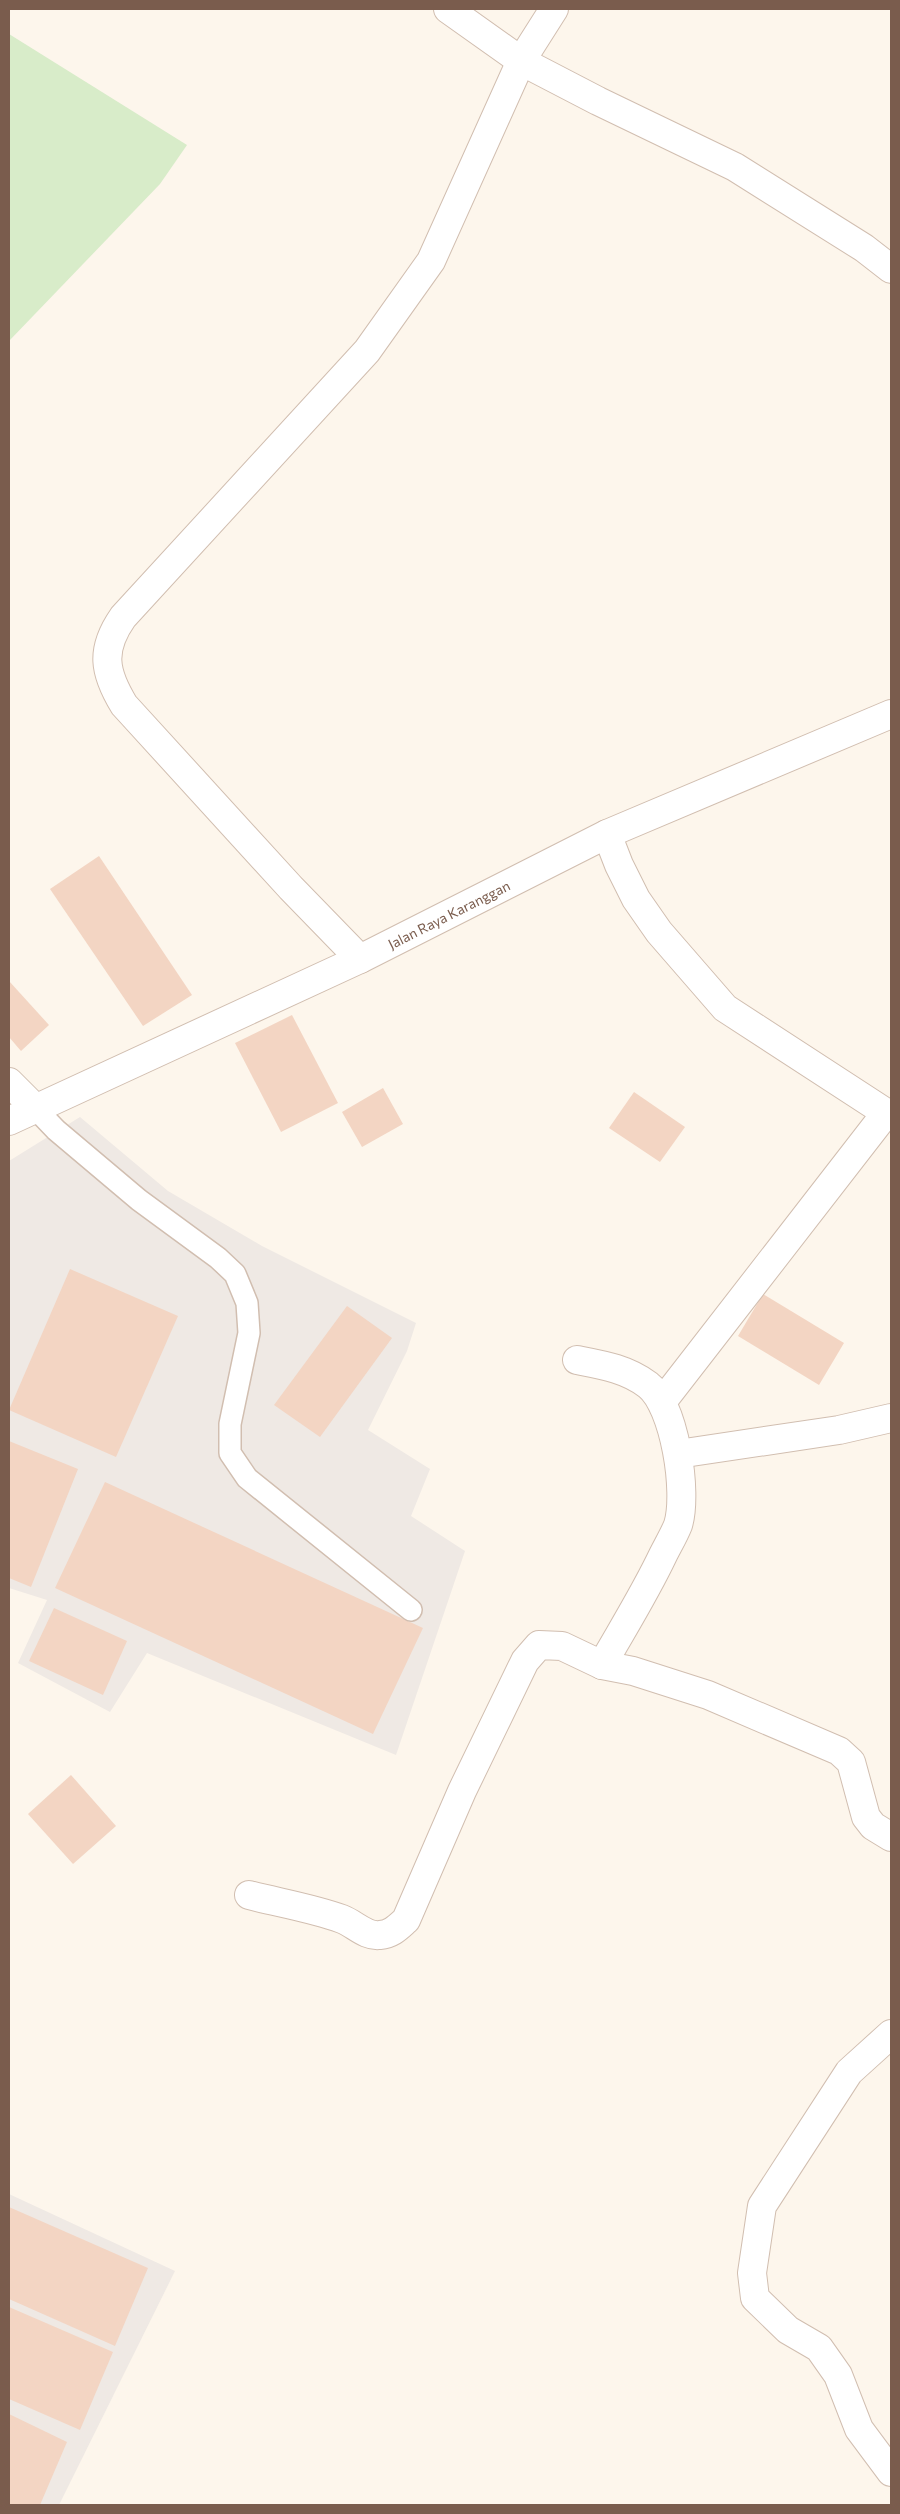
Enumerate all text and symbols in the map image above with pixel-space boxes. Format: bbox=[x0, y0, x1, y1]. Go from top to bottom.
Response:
street label: Jalan Raya Karanggan bbox=[385, 876, 513, 952]

